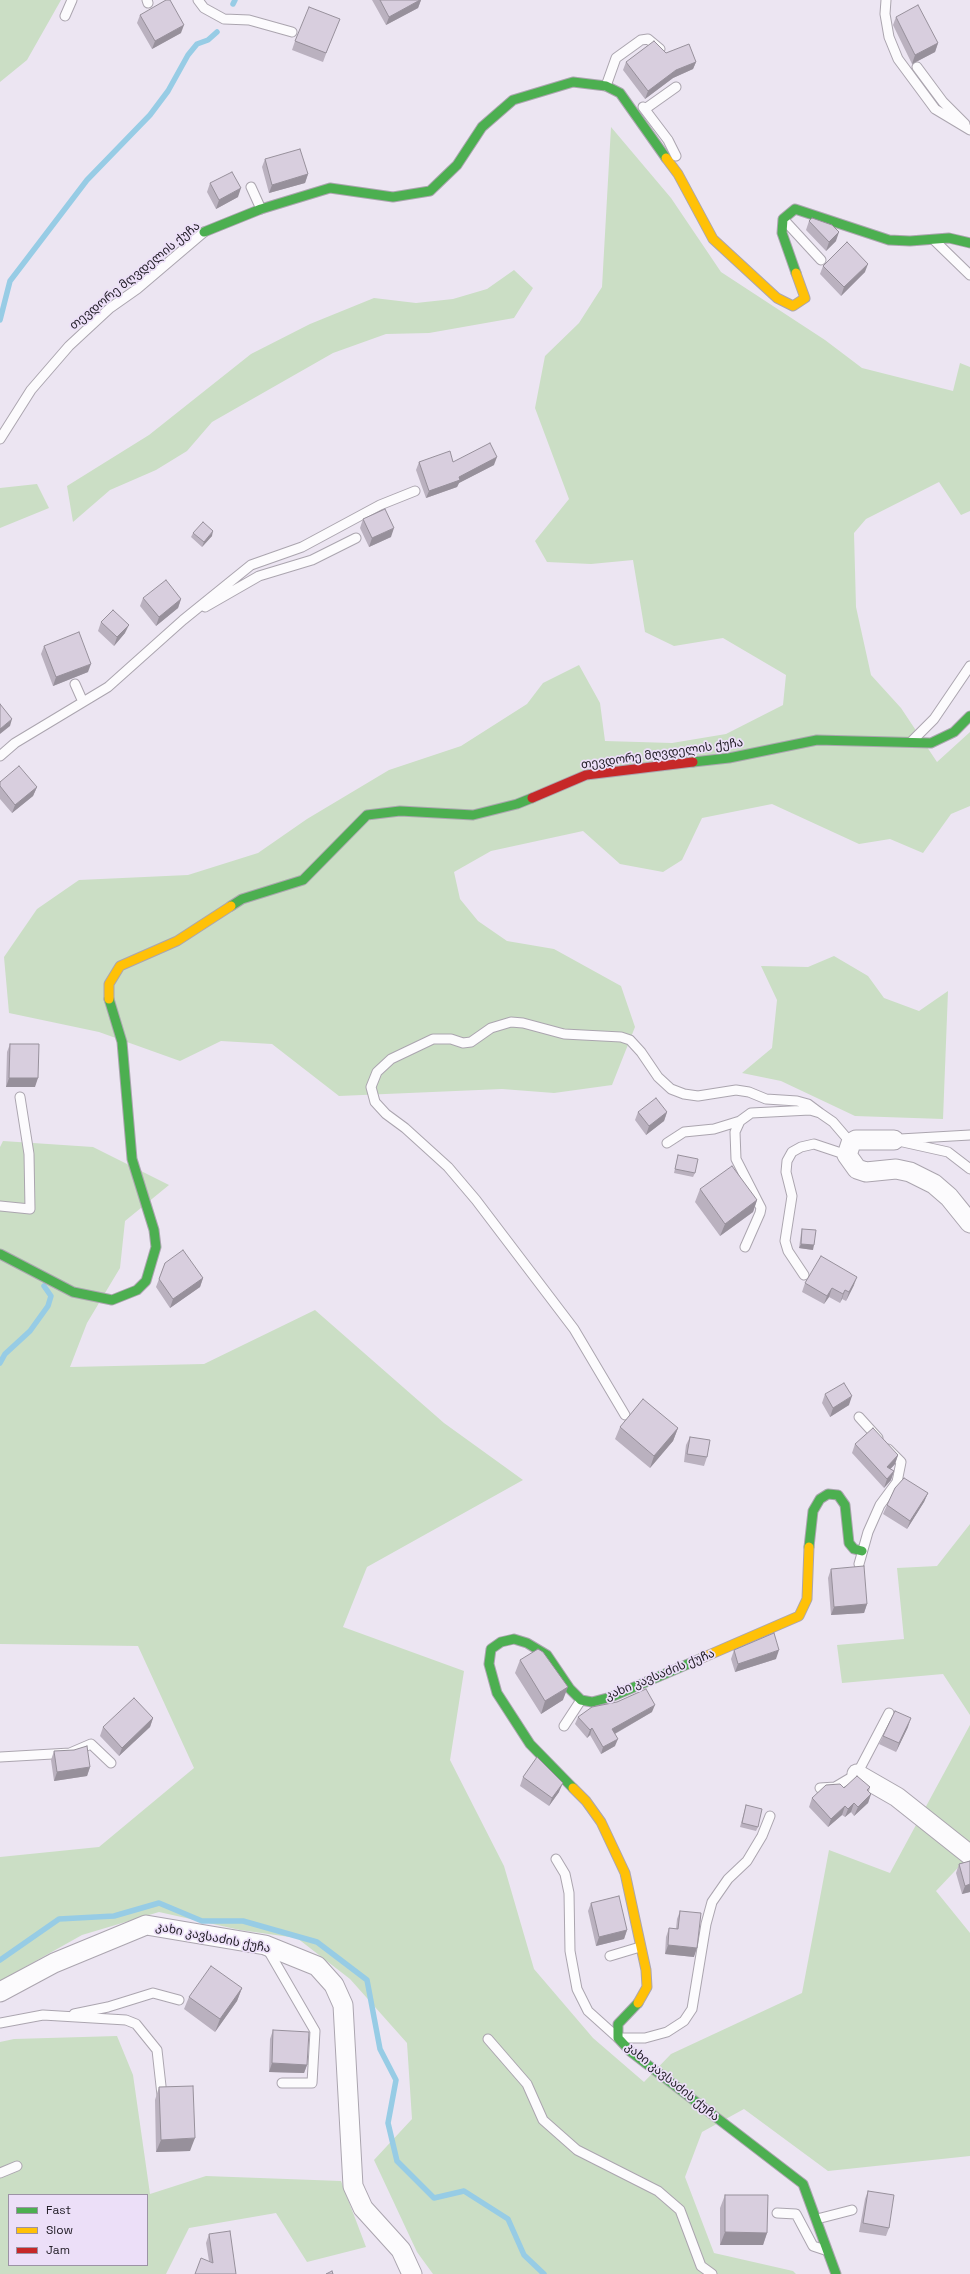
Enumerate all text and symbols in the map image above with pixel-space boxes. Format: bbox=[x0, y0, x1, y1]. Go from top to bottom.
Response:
street label: თევდორე მღვდელის ქუჩა bbox=[67, 219, 203, 333]
street label: თევდორე მღვდელის ქუჩა bbox=[580, 735, 744, 773]
street label: კახი კავსაძის ქუჩა bbox=[603, 1646, 717, 1704]
street label: კახი კავსაძის ქუჩა bbox=[154, 1920, 272, 1956]
street label: კახი კავსაძის ქუჩა bbox=[622, 2040, 722, 2124]
legend bbox=[8, 2194, 148, 2266]
text: Fast bbox=[46, 2202, 71, 2218]
text: Slow bbox=[46, 2222, 73, 2238]
text: Jam bbox=[46, 2242, 70, 2258]

